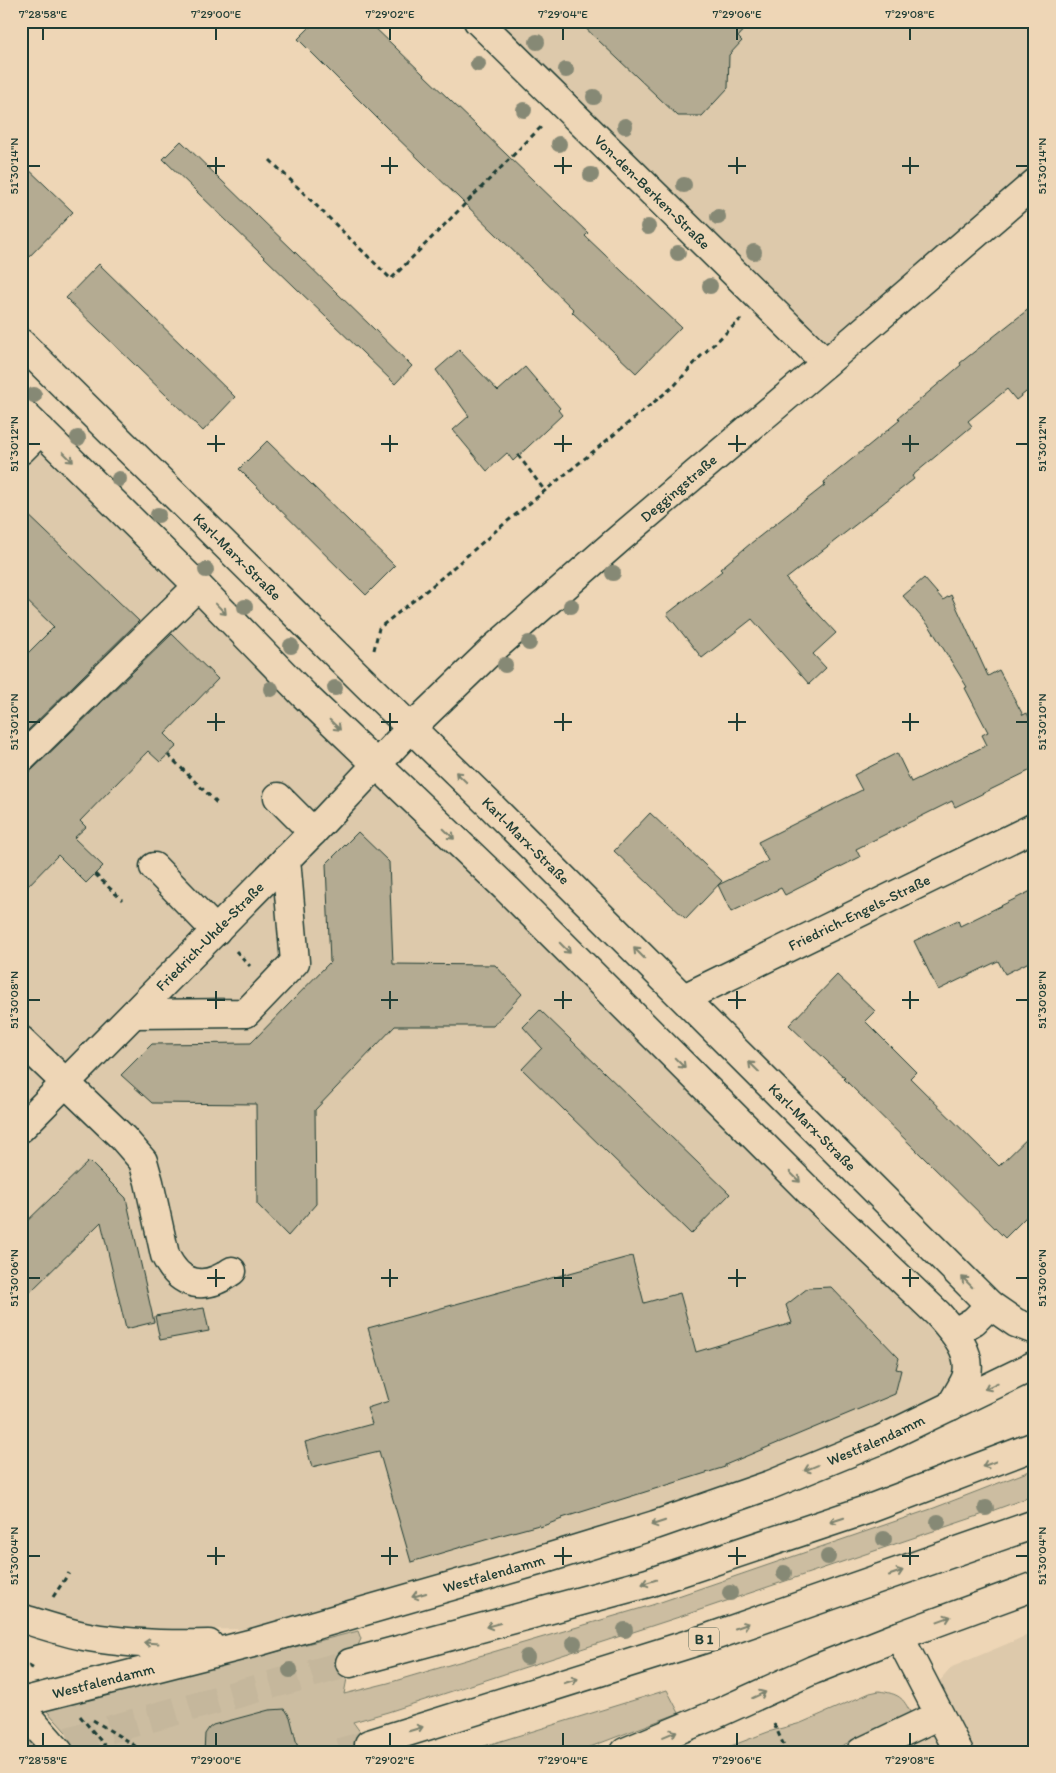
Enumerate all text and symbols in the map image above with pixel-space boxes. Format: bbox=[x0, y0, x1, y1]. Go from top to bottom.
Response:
text: 7°28'58"E bbox=[19, 7, 68, 21]
text: 7°29'00"E bbox=[191, 7, 241, 21]
text: 7°29'02"E bbox=[365, 7, 415, 21]
text: 7°29'04"E bbox=[538, 7, 588, 21]
text: 7°29'06"E bbox=[712, 7, 762, 21]
text: 7°29'08"E bbox=[885, 7, 935, 21]
street label: Von-den-Berken-Straße bbox=[590, 131, 714, 253]
text: 51°30'14"N bbox=[7, 138, 21, 194]
text: 51°30'14"N bbox=[1035, 138, 1049, 194]
text: 51°30'12"N bbox=[7, 416, 21, 472]
text: 51°30'12"N bbox=[1035, 416, 1049, 472]
one-way arrow bbox=[62, 451, 74, 464]
street label: Deggingstraße bbox=[637, 451, 721, 526]
street label: Karl-Marx-Straße bbox=[189, 509, 285, 604]
one-way arrow bbox=[215, 603, 227, 615]
text: 51°30'10"N bbox=[7, 693, 21, 751]
text: 51°30'10"N bbox=[1035, 693, 1049, 751]
one-way arrow bbox=[329, 718, 341, 731]
one-way arrow bbox=[455, 771, 468, 783]
street label: Karl-Marx-Straße bbox=[478, 793, 573, 888]
one-way arrow bbox=[443, 828, 455, 840]
street label: Friedrich-Engels-Straße bbox=[785, 870, 933, 955]
street label: Friedrich-Uhde-Straße bbox=[152, 878, 268, 995]
one-way arrow bbox=[559, 942, 571, 954]
one-way arrow bbox=[633, 947, 645, 959]
text: 51°30'08"N bbox=[7, 971, 21, 1029]
text: 51°30'08"N bbox=[1035, 971, 1049, 1029]
one-way arrow bbox=[674, 1056, 686, 1069]
one-way arrow bbox=[748, 1061, 760, 1074]
street label: Karl-Marx-Straße bbox=[765, 1080, 860, 1175]
one-way arrow bbox=[789, 1171, 801, 1184]
text: 51°30'06"N bbox=[7, 1249, 21, 1307]
text: 51°30'06"N bbox=[1035, 1249, 1049, 1307]
one-way arrow bbox=[961, 1276, 974, 1288]
one-way arrow bbox=[984, 1382, 999, 1392]
street label: Westfalendamm bbox=[824, 1411, 928, 1470]
one-way arrow bbox=[982, 1459, 997, 1469]
one-way arrow bbox=[804, 1463, 819, 1473]
one-way arrow bbox=[829, 1516, 845, 1525]
one-way arrow bbox=[651, 1519, 667, 1529]
text: 51°30'04"N bbox=[7, 1527, 21, 1585]
text: 51°30'04"N bbox=[1035, 1527, 1049, 1585]
street label: Westfalendamm bbox=[441, 1550, 547, 1597]
one-way arrow bbox=[888, 1568, 903, 1577]
one-way arrow bbox=[642, 1578, 658, 1588]
one-way arrow bbox=[411, 1591, 427, 1601]
one-way arrow bbox=[936, 1614, 952, 1623]
one-way arrow bbox=[485, 1621, 501, 1630]
one-way arrow bbox=[734, 1621, 750, 1630]
road number: B 1 bbox=[689, 1628, 719, 1650]
one-way arrow bbox=[144, 1639, 160, 1648]
street label: Westfalendamm bbox=[50, 1659, 157, 1703]
one-way arrow bbox=[563, 1675, 579, 1685]
one-way arrow bbox=[751, 1689, 766, 1699]
one-way arrow bbox=[408, 1724, 424, 1734]
one-way arrow bbox=[662, 1728, 677, 1738]
text: 7°28'58"E bbox=[19, 1753, 68, 1767]
text: 7°29'00"E bbox=[191, 1753, 241, 1767]
text: 7°29'02"E bbox=[365, 1753, 415, 1767]
text: 7°29'04"E bbox=[538, 1753, 588, 1767]
text: 7°29'06"E bbox=[712, 1753, 762, 1767]
text: 7°29'08"E bbox=[885, 1753, 935, 1767]

